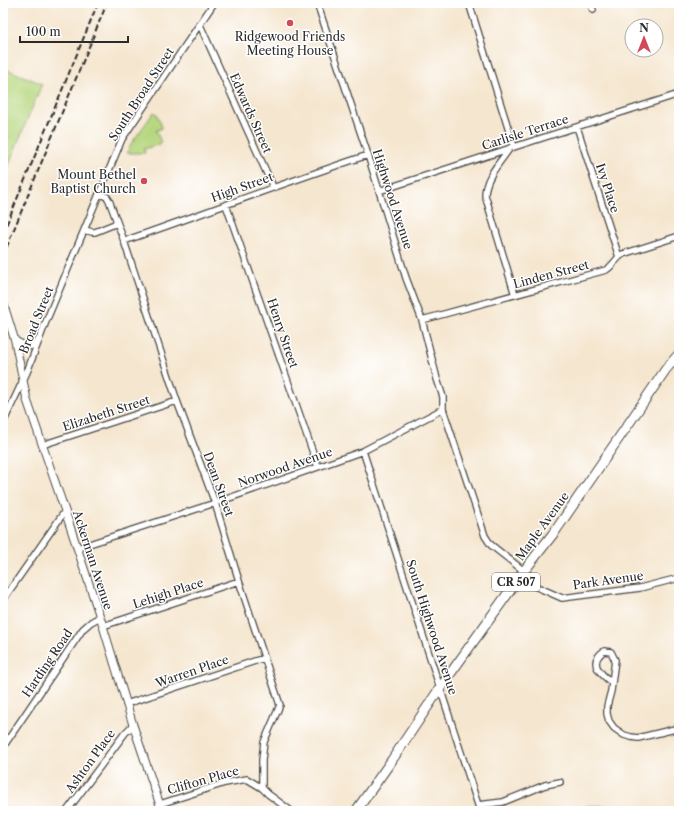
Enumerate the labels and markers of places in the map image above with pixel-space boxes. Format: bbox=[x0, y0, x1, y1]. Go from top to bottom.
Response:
marker: Ridgewood Friends Meeting House bbox=[285, 18, 295, 28]
place label: Ridgewood Friends Meeting House bbox=[235, 29, 345, 58]
place label: Mount Bethel Baptist Church bbox=[51, 167, 136, 196]
marker: Mount Bethel Baptist Church bbox=[139, 176, 149, 186]

